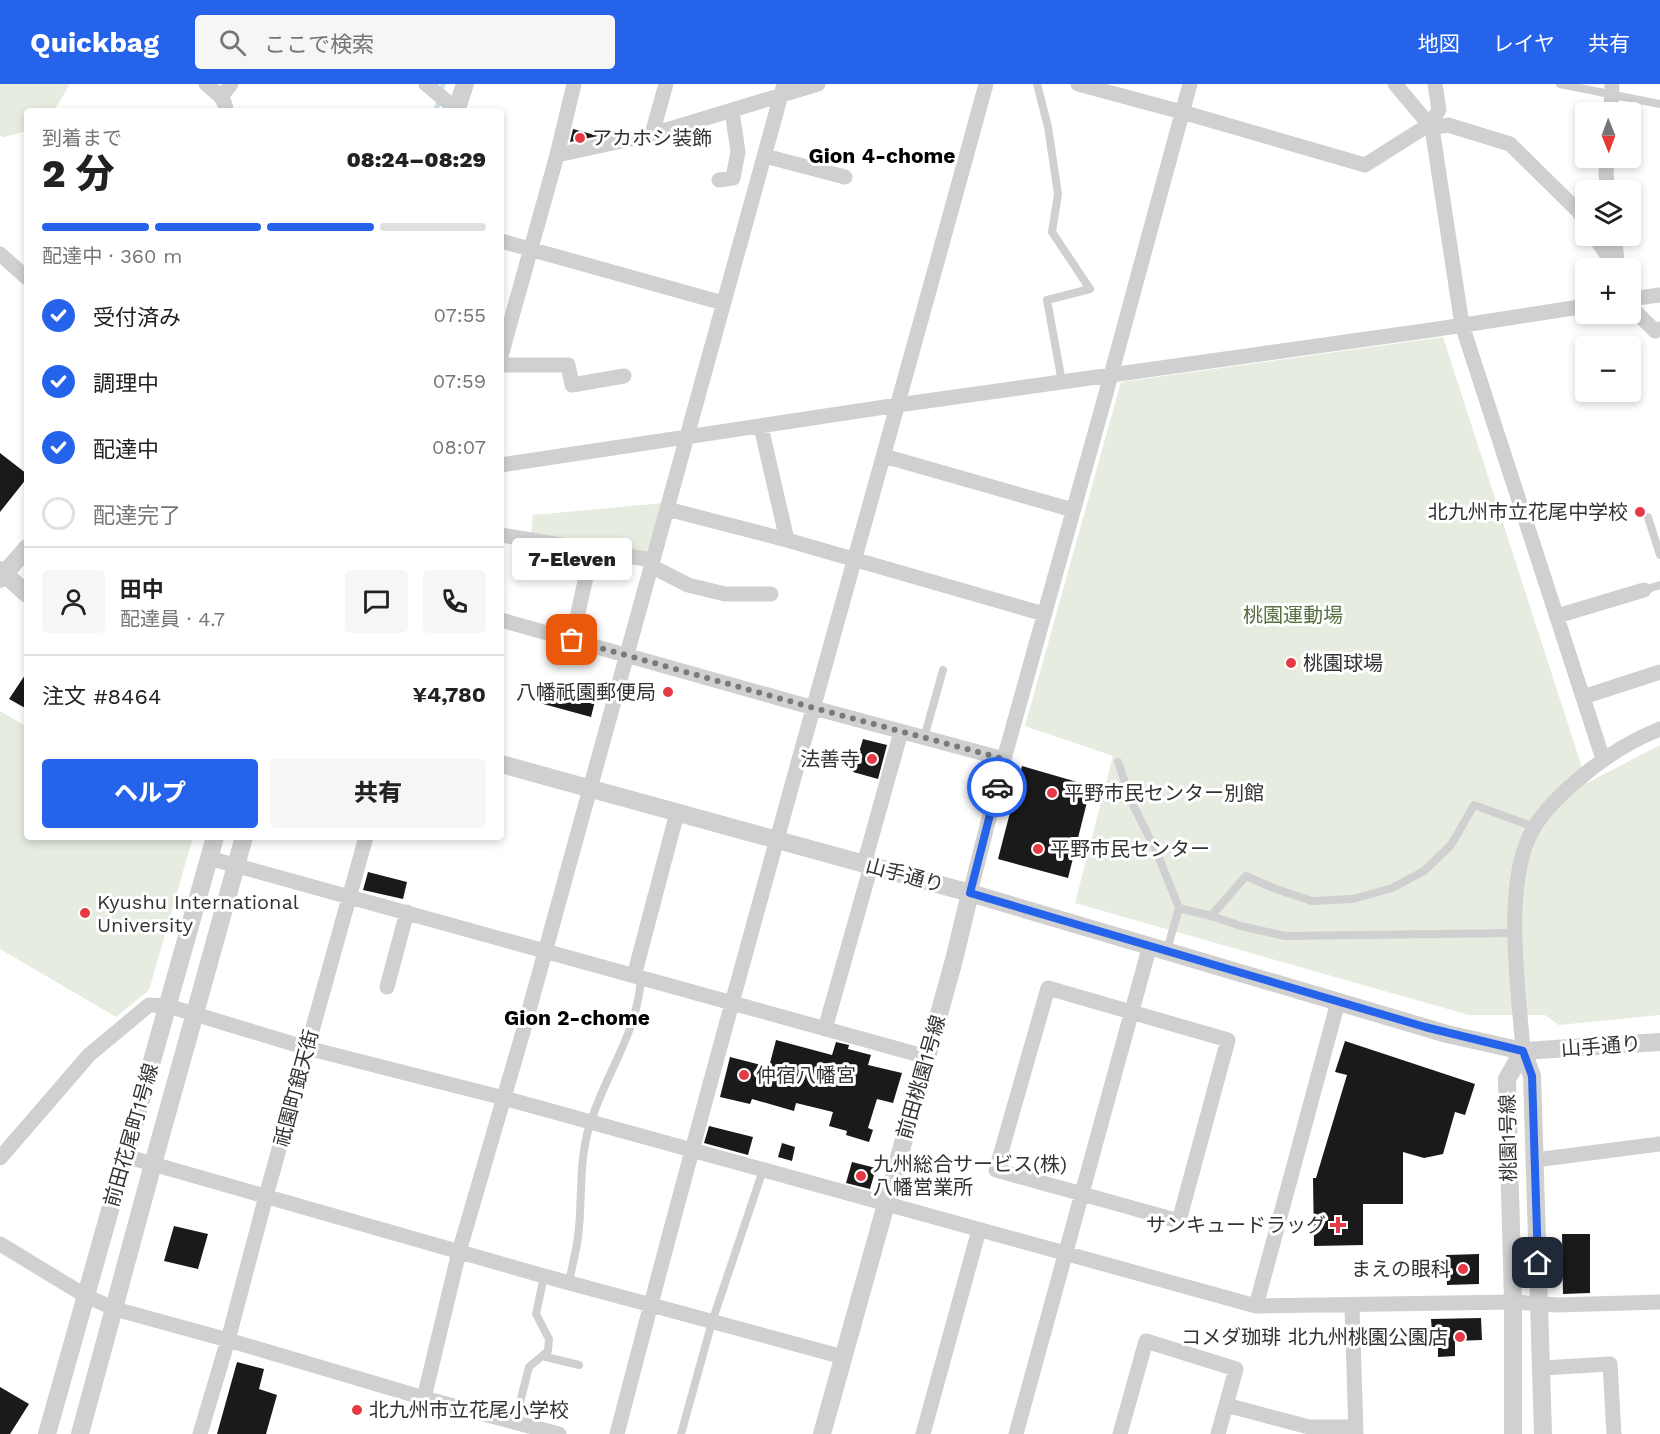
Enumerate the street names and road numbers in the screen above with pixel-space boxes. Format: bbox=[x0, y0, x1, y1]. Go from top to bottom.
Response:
street label: 山手通り bbox=[863, 853, 947, 897]
street label: 前田桃園1号線 bbox=[892, 1012, 950, 1142]
street label: 祇園町銀天街 bbox=[269, 1027, 323, 1149]
street label: 山手通り bbox=[1560, 1031, 1642, 1061]
street label: 前田花尾町1号線 bbox=[99, 1061, 163, 1209]
street label: 桃園1号線 bbox=[1495, 1094, 1521, 1182]

